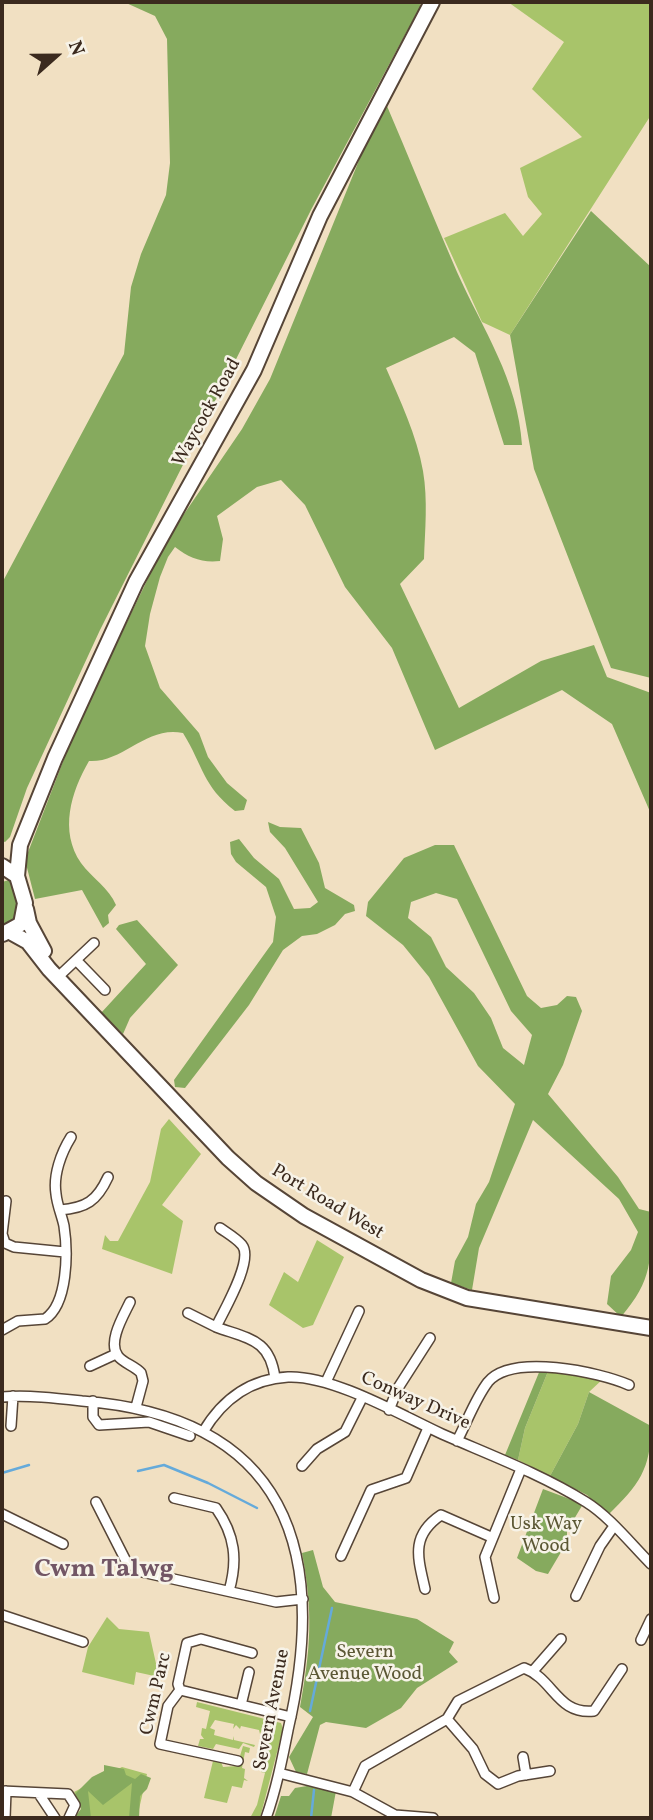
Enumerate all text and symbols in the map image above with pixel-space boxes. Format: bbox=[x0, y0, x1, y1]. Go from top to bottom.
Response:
north arrow bbox=[21, 21, 91, 91]
text: N bbox=[61, 37, 90, 60]
street label: Waycock Road bbox=[169, 355, 247, 471]
street label: Port Road West bbox=[267, 1160, 387, 1246]
street label: Conway Drive bbox=[357, 1368, 473, 1436]
park label: Usk Way Wood bbox=[510, 1515, 582, 1559]
district label: Cwm Talwg bbox=[34, 1555, 174, 1587]
park label: Severn Avenue Wood bbox=[308, 1643, 422, 1687]
street label: Severn Avenue bbox=[250, 1647, 296, 1773]
street label: Cwm Parc bbox=[136, 1651, 178, 1737]

